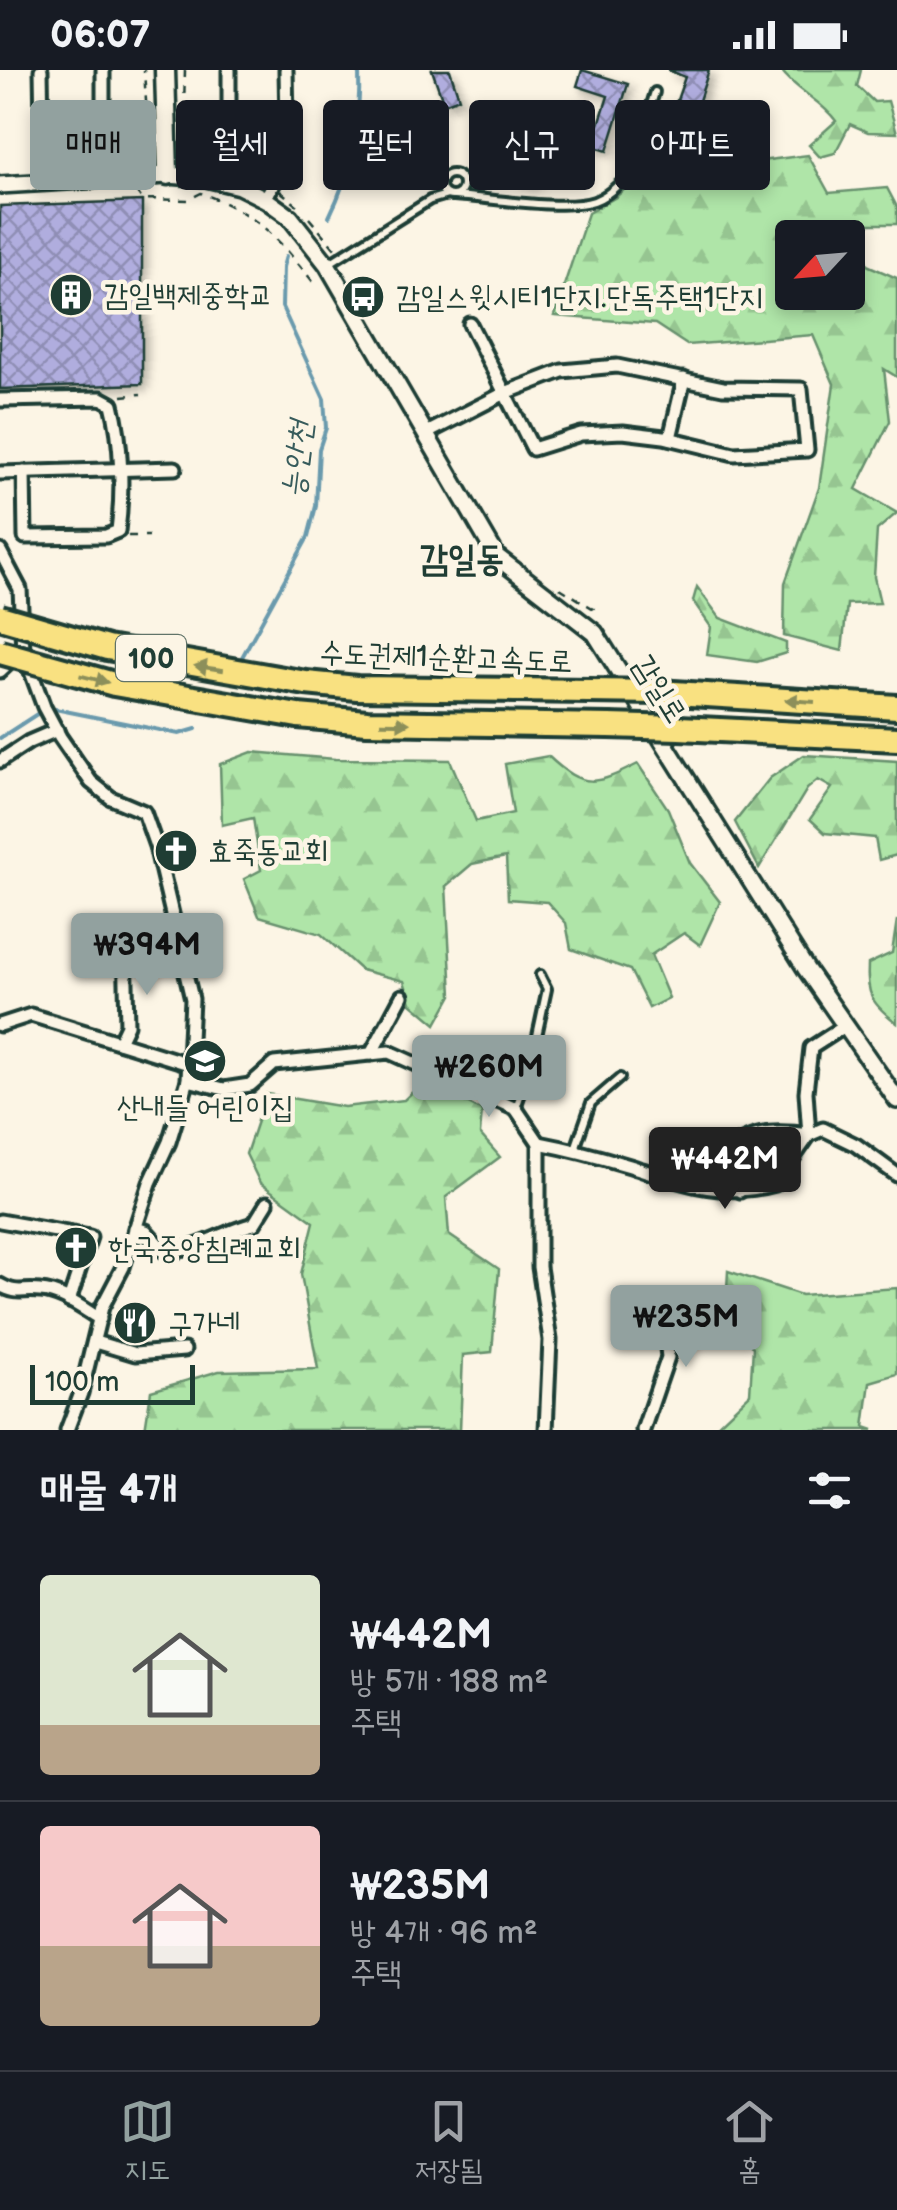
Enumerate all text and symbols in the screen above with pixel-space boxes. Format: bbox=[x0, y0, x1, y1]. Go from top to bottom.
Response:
text: 06:07 bbox=[50, 13, 150, 58]
chip: 매매 bbox=[30, 100, 156, 190]
chip: 월세 bbox=[176, 100, 303, 190]
chip: 필터 bbox=[323, 100, 449, 190]
chip: 신규 bbox=[469, 100, 595, 190]
chip: 아파트 bbox=[615, 100, 770, 190]
north arrow bbox=[775, 220, 865, 310]
map controls bbox=[775, 220, 865, 310]
building icon: 감일백제중학교 bbox=[48, 272, 94, 318]
bus stop icon: 감일스윗시티1단지.단독주택1단지 bbox=[340, 274, 386, 320]
place label: 감일백제중학교 bbox=[104, 278, 273, 314]
place label: 감일스윗시티1단지.단독주택1단지 bbox=[396, 280, 763, 316]
water label: 능안천 bbox=[273, 415, 322, 500]
district label: 감일동 bbox=[420, 538, 504, 581]
road number: 100 bbox=[116, 635, 186, 681]
street label: 수도권제1순환고속도로 bbox=[319, 636, 573, 680]
street label: 감일로 bbox=[625, 649, 694, 730]
one-way arrow bbox=[193, 659, 225, 675]
one-way arrow bbox=[79, 672, 110, 687]
one-way arrow bbox=[783, 693, 815, 709]
one-way arrow bbox=[380, 715, 412, 731]
church icon: 효죽동교회 bbox=[153, 828, 199, 874]
place label: 효죽동교회 bbox=[208, 834, 329, 870]
pin: ₩394M bbox=[77, 913, 217, 998]
text: ₩394M bbox=[93, 926, 201, 965]
pin: ₩260M bbox=[419, 1035, 559, 1120]
school or university icon: 산내들 어린이집 bbox=[182, 1038, 228, 1084]
text: ₩260M bbox=[434, 1048, 544, 1087]
place label: 산내들 어린이집 bbox=[116, 1090, 294, 1126]
pin: ₩442M bbox=[655, 1127, 795, 1212]
text: ₩442M bbox=[671, 1140, 779, 1179]
church icon: 한국중앙침례교회 bbox=[53, 1225, 99, 1271]
place label: 한국중앙침례교회 bbox=[108, 1231, 301, 1267]
pin: ₩235M bbox=[616, 1285, 756, 1370]
text: ₩235M bbox=[633, 1298, 739, 1337]
restaurant icon: 구가네 bbox=[112, 1300, 158, 1346]
place label: 구가네 bbox=[168, 1306, 240, 1342]
scale bar bbox=[30, 1360, 195, 1404]
text: 100 m bbox=[45, 1366, 119, 1399]
icon: filters bbox=[802, 1463, 857, 1518]
text: 매물 4개 bbox=[40, 1465, 177, 1516]
text: ₩442M bbox=[350, 1610, 492, 1661]
icon: home bbox=[120, 1615, 240, 1735]
text: 방 5개 · 188 m² bbox=[350, 1663, 548, 1702]
text: 주택 bbox=[350, 1703, 402, 1742]
text: ₩235M bbox=[350, 1861, 490, 1912]
icon: home bbox=[120, 1866, 240, 1986]
text: 방 4개 · 96 m² bbox=[350, 1914, 538, 1953]
text: 주택 bbox=[350, 1954, 402, 1993]
tab: 지도 bbox=[120, 2094, 175, 2189]
tab: 저장됨 bbox=[415, 2094, 482, 2189]
tab: 홈 bbox=[722, 2094, 777, 2189]

